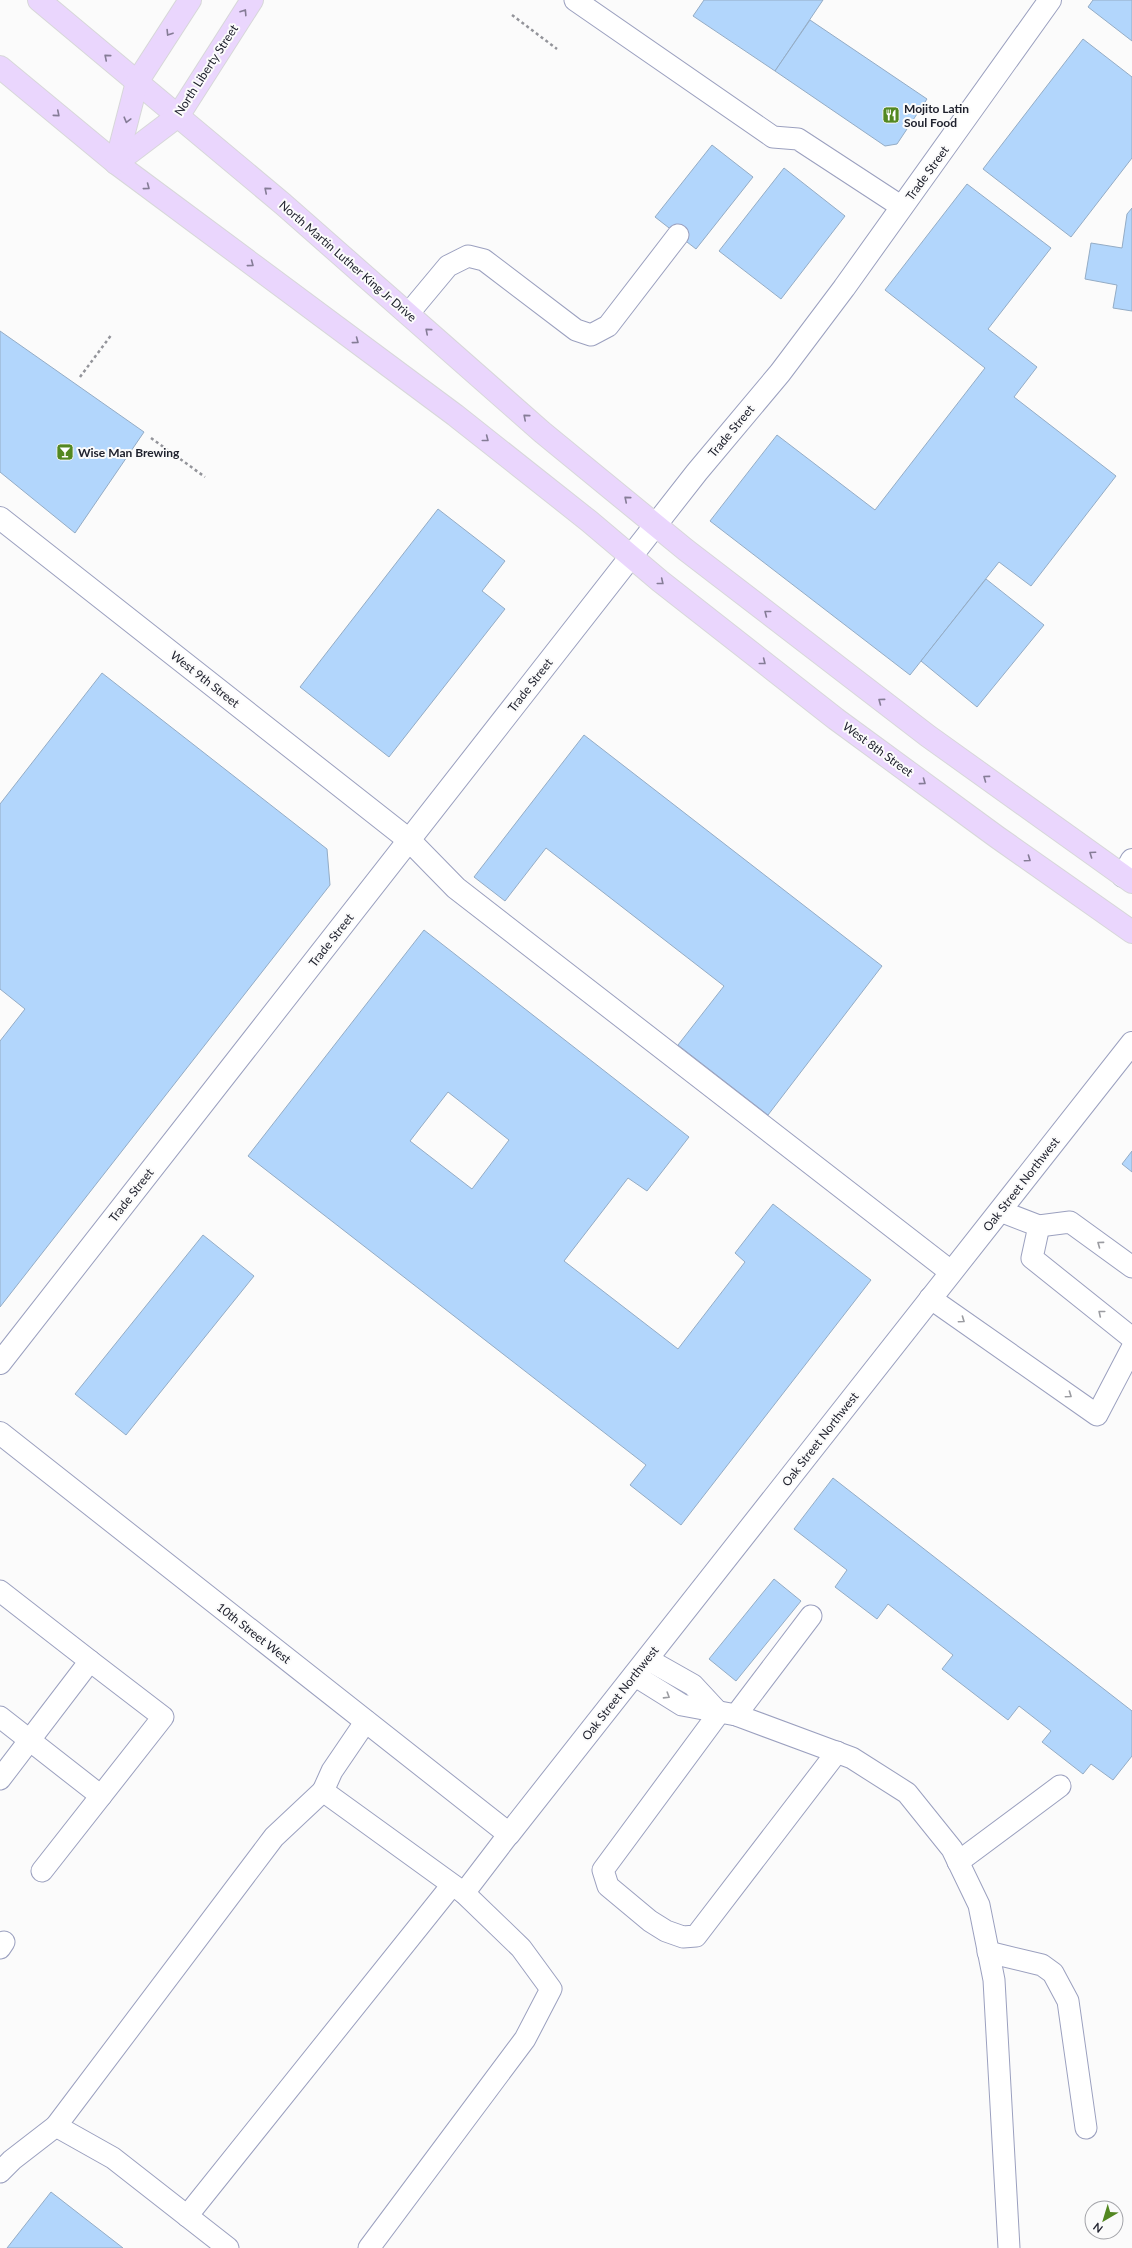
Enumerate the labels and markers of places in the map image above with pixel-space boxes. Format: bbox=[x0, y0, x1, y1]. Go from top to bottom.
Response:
place label: Mojito Latin Soul Food bbox=[904, 101, 969, 130]
restaurant icon: Mojito Latin Soul Food bbox=[881, 105, 901, 125]
bar icon: Wise Man Brewing bbox=[55, 442, 75, 462]
place label: Wise Man Brewing bbox=[78, 445, 180, 460]

